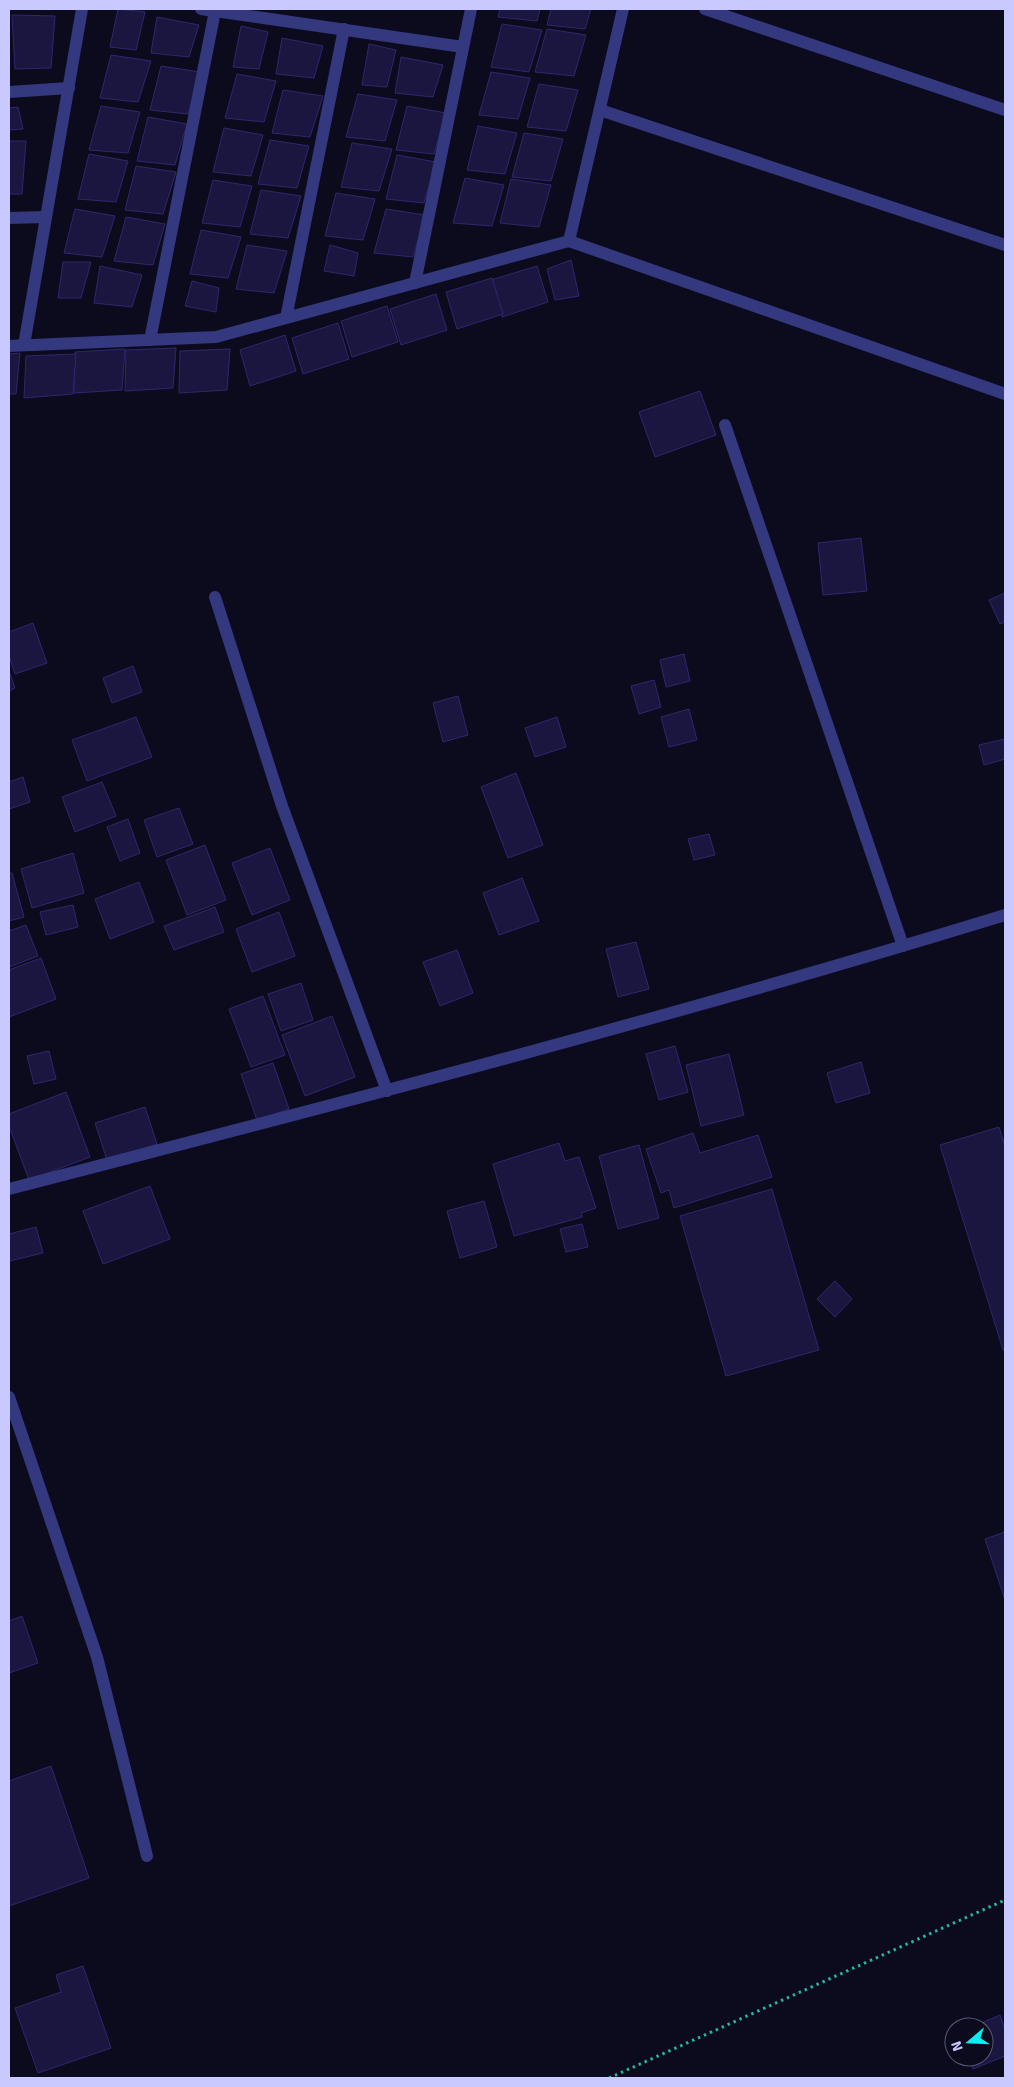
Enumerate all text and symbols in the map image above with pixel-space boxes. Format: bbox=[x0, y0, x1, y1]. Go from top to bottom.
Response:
north arrow bbox=[944, 2017, 994, 2067]
text: N bbox=[948, 2039, 967, 2053]

